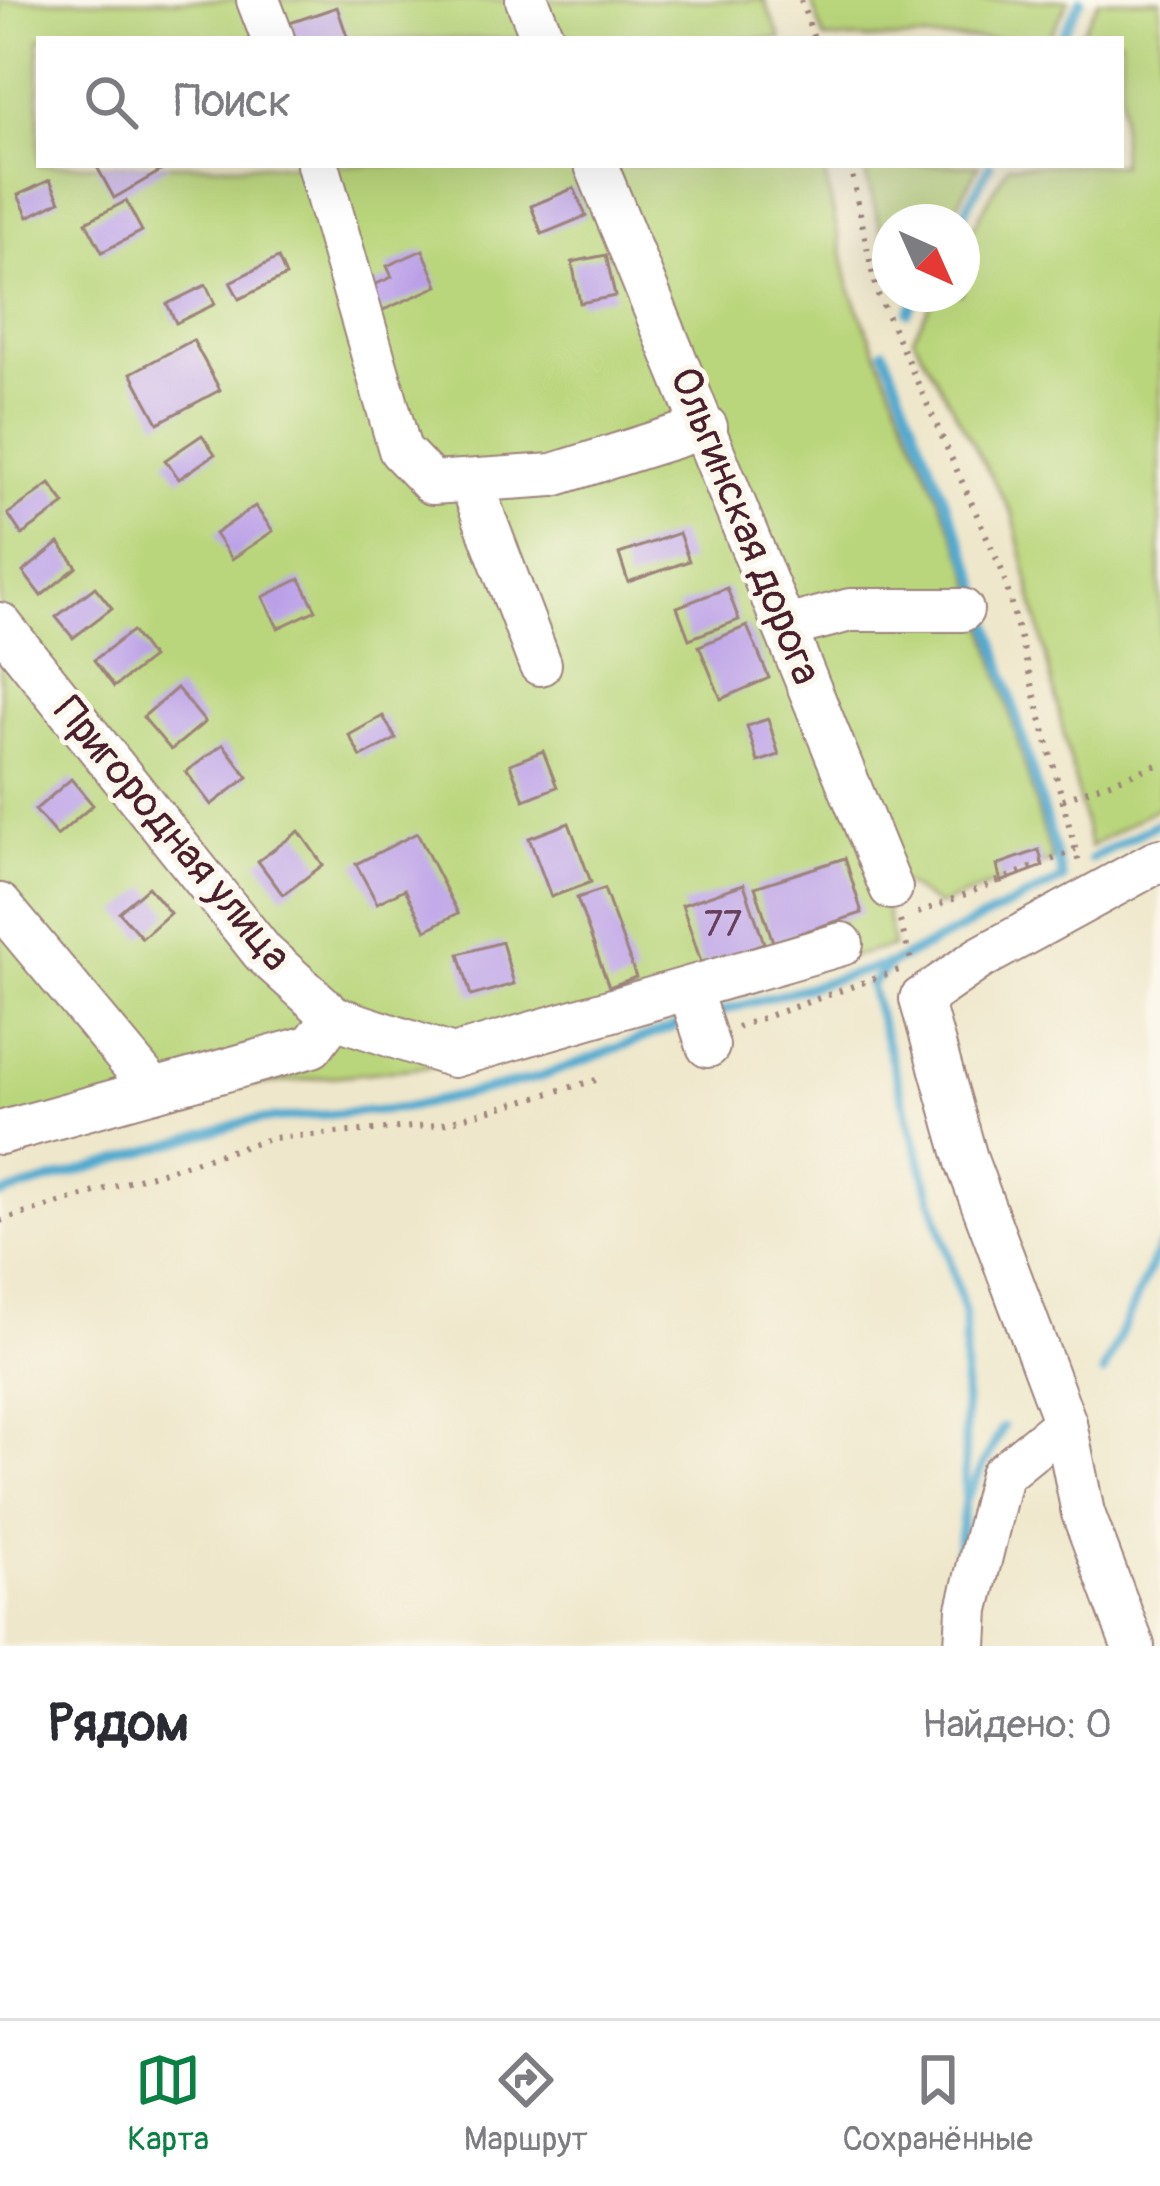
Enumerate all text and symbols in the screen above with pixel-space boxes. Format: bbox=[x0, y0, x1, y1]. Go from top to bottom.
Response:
search box bbox=[36, 36, 1124, 168]
icon: search bbox=[78, 69, 144, 135]
text: Поиск bbox=[174, 74, 291, 130]
north arrow bbox=[872, 204, 980, 312]
street label: Ольгинская дорога bbox=[658, 360, 832, 692]
street label: Пригородная улица bbox=[42, 686, 302, 982]
house number: 77 bbox=[704, 902, 742, 947]
text: Рядом bbox=[48, 1692, 189, 1756]
text: Найдено: 0 bbox=[922, 1700, 1112, 1749]
tab: Карта bbox=[127, 2047, 209, 2160]
tab: Маршрут bbox=[464, 2047, 588, 2160]
tab: Сохранённые bbox=[842, 2047, 1033, 2160]

